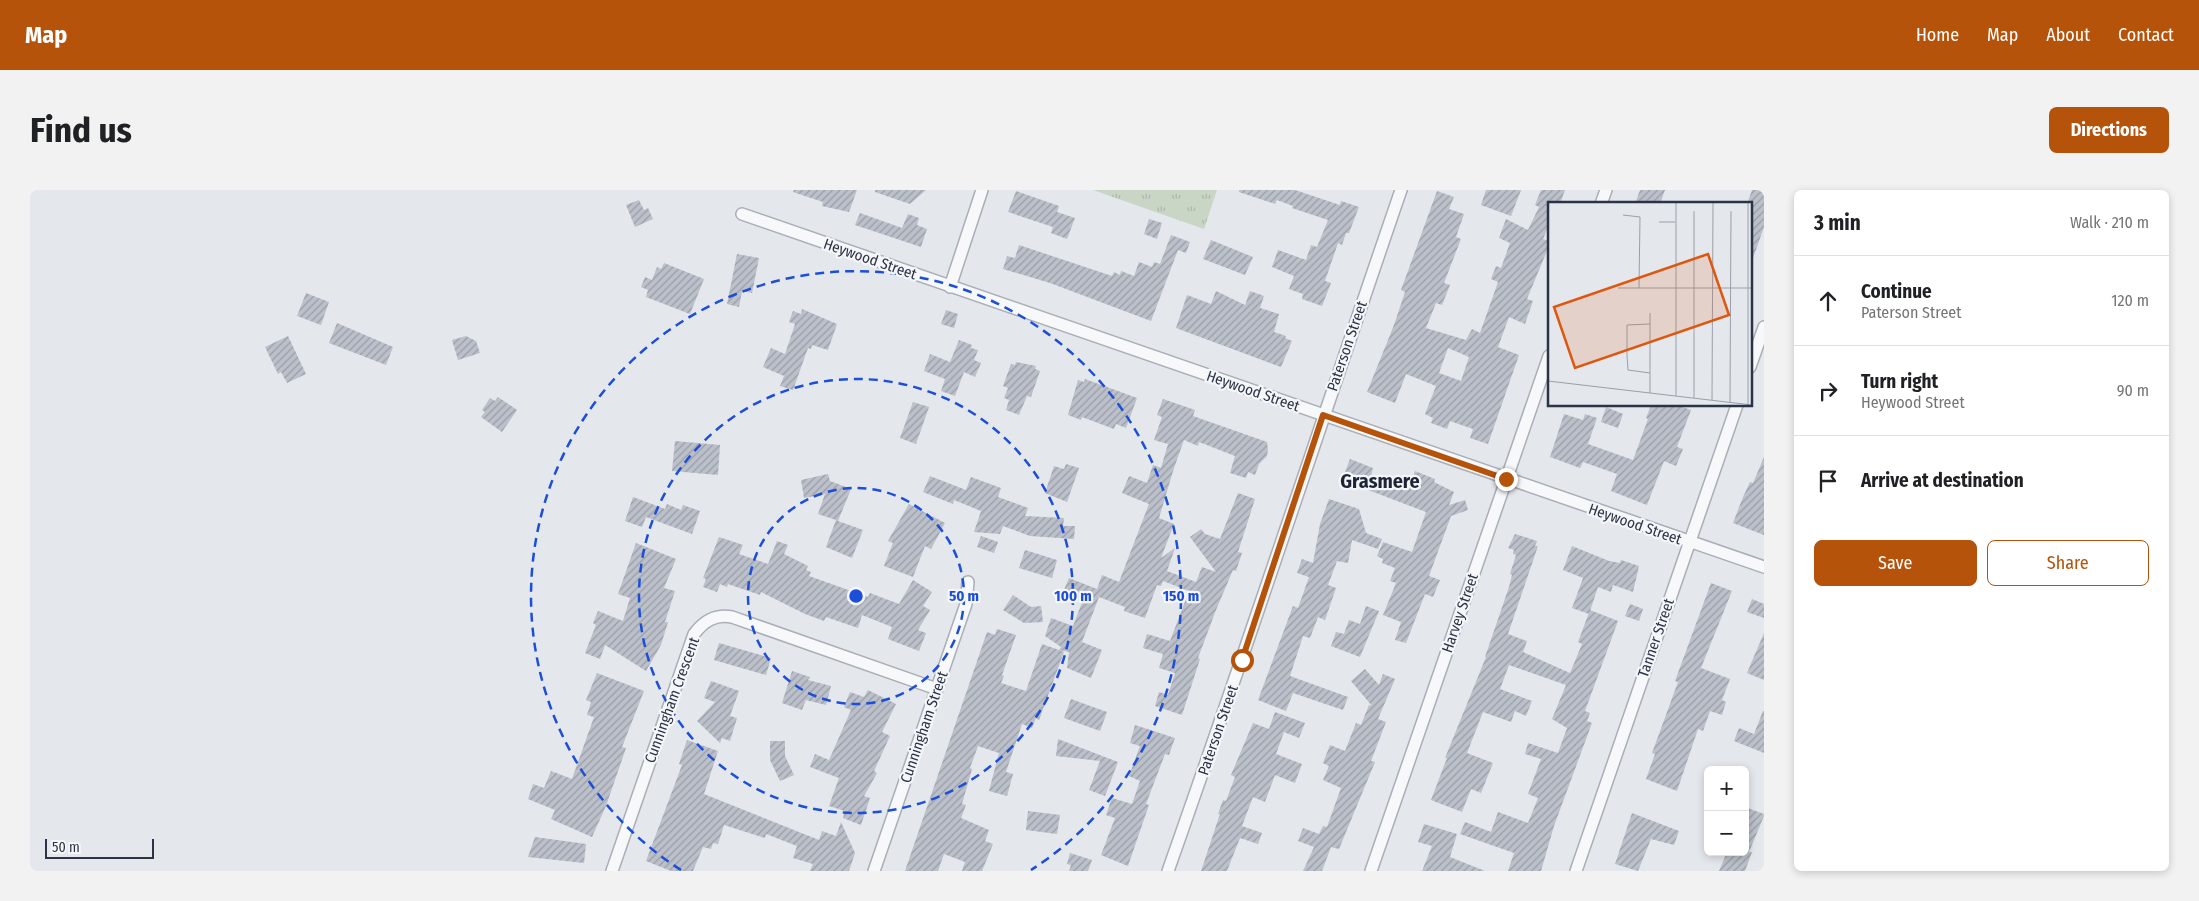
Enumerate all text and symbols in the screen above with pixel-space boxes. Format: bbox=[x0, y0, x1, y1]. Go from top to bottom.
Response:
text: Map bbox=[25, 21, 67, 49]
text: Home bbox=[1916, 24, 1959, 46]
text: Map bbox=[1987, 24, 2018, 46]
text: About bbox=[2046, 24, 2090, 46]
text: Contact bbox=[2118, 24, 2174, 46]
button: Directions bbox=[2049, 107, 2169, 153]
text: Find us bbox=[30, 109, 132, 151]
inset map bbox=[1548, 202, 1752, 406]
text: 3 min bbox=[1814, 210, 1861, 236]
text: Walk · 210 m bbox=[2070, 213, 2149, 232]
street label: Heywood Street bbox=[821, 235, 919, 283]
text: Continue bbox=[1861, 280, 1932, 303]
icon: ahead bbox=[1814, 287, 1842, 315]
text: 120 m bbox=[2111, 291, 2149, 310]
street label: Paterson Street bbox=[1323, 298, 1371, 393]
text: Paterson Street bbox=[1861, 303, 1961, 322]
street label: Heywood Street bbox=[1204, 367, 1302, 415]
text: Turn right bbox=[1861, 370, 1938, 393]
icon: right bbox=[1814, 377, 1842, 405]
text: 90 m bbox=[2117, 381, 2149, 400]
text: Heywood Street bbox=[1861, 393, 1965, 412]
icon: arrive bbox=[1814, 467, 1842, 495]
route end bbox=[1495, 468, 1518, 491]
district label: Grasmere bbox=[1340, 469, 1420, 493]
text: Arrive at destination bbox=[1861, 469, 2024, 492]
street label: Heywood Street bbox=[1586, 500, 1684, 548]
button: Save bbox=[1814, 540, 1977, 586]
button: Share bbox=[1987, 540, 2149, 586]
street label: Harvey Street bbox=[1438, 571, 1482, 655]
centre of rings bbox=[847, 587, 865, 605]
text: 50 m bbox=[949, 587, 979, 605]
text: 100 m bbox=[1054, 587, 1092, 605]
text: 150 m bbox=[1163, 587, 1199, 605]
street label: Tanner Street bbox=[1634, 596, 1678, 680]
street label: Cunningham Crescent bbox=[641, 635, 703, 765]
route start bbox=[1231, 649, 1254, 672]
street label: Cunningham Street bbox=[896, 669, 952, 785]
street label: Paterson Street bbox=[1194, 682, 1242, 777]
map controls bbox=[1704, 766, 1749, 856]
button: + bbox=[1704, 766, 1749, 811]
button: − bbox=[1704, 811, 1749, 856]
scale bar bbox=[45, 836, 154, 859]
text: 50 m bbox=[52, 839, 80, 856]

